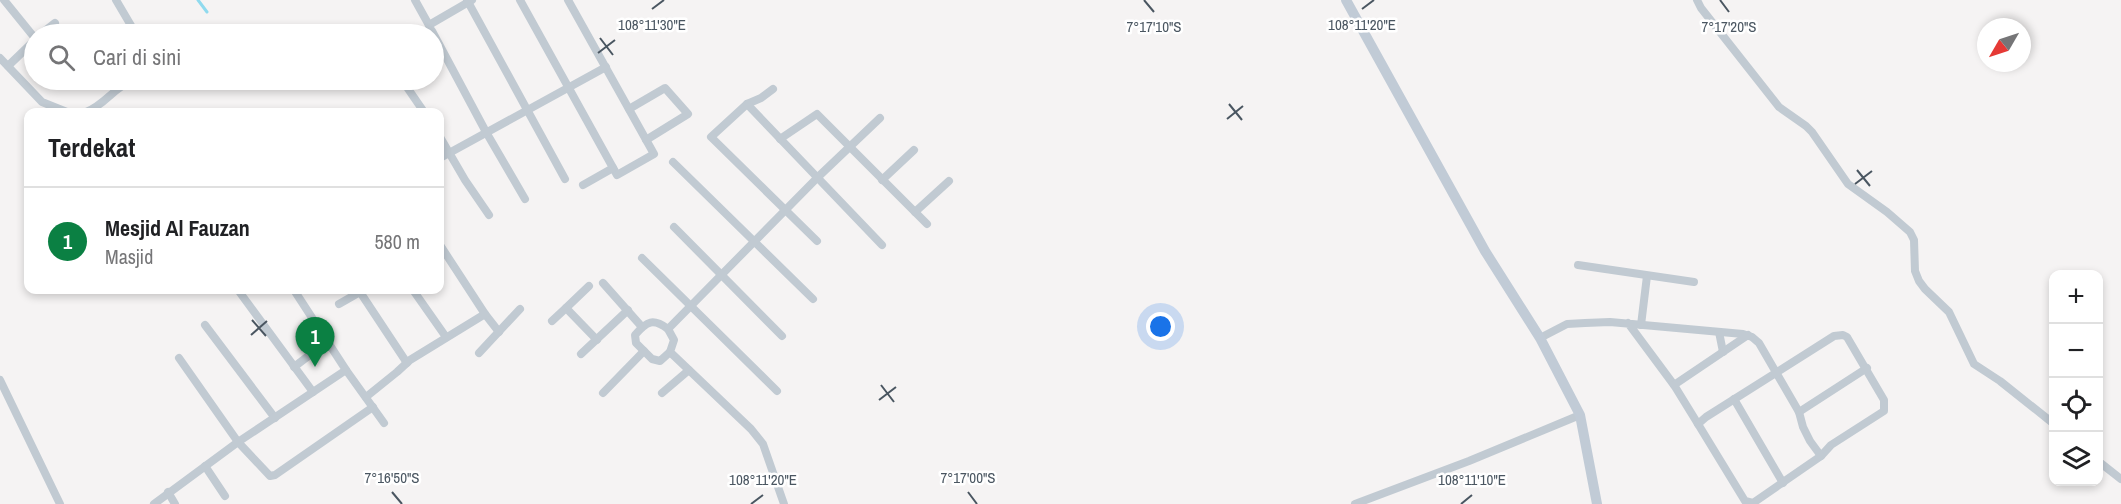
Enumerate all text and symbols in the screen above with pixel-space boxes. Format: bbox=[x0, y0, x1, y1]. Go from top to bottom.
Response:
text: 108°11'30"E bbox=[618, 14, 686, 35]
text: 108°11'20"E bbox=[1328, 14, 1396, 35]
text: 7°17'10"S bbox=[1126, 16, 1182, 37]
text: 7°17'20"S bbox=[1701, 16, 1757, 37]
north arrow bbox=[1977, 18, 2031, 72]
search box bbox=[24, 24, 444, 90]
icon: search bbox=[45, 41, 78, 74]
text: Cari di sini bbox=[93, 42, 181, 72]
text: Terdekat bbox=[48, 130, 135, 165]
text: Mesjid Al Fauzan bbox=[105, 213, 250, 243]
text: 1 bbox=[63, 228, 72, 255]
text: 580 m bbox=[374, 228, 420, 255]
text: Masjid bbox=[105, 243, 153, 270]
map controls bbox=[2049, 270, 2103, 486]
button: + bbox=[2049, 270, 2103, 324]
your location bbox=[1146, 312, 1175, 341]
pin: 1 bbox=[296, 318, 334, 367]
button: − bbox=[2049, 324, 2103, 378]
button: locate bbox=[2049, 378, 2103, 432]
button: layers bbox=[2049, 432, 2103, 486]
text: 7°16'50"S bbox=[364, 467, 420, 488]
text: 7°17'00"S bbox=[940, 467, 996, 488]
text: 108°11'20"E bbox=[729, 469, 797, 490]
text: 108°11'10"E bbox=[1438, 469, 1506, 490]

